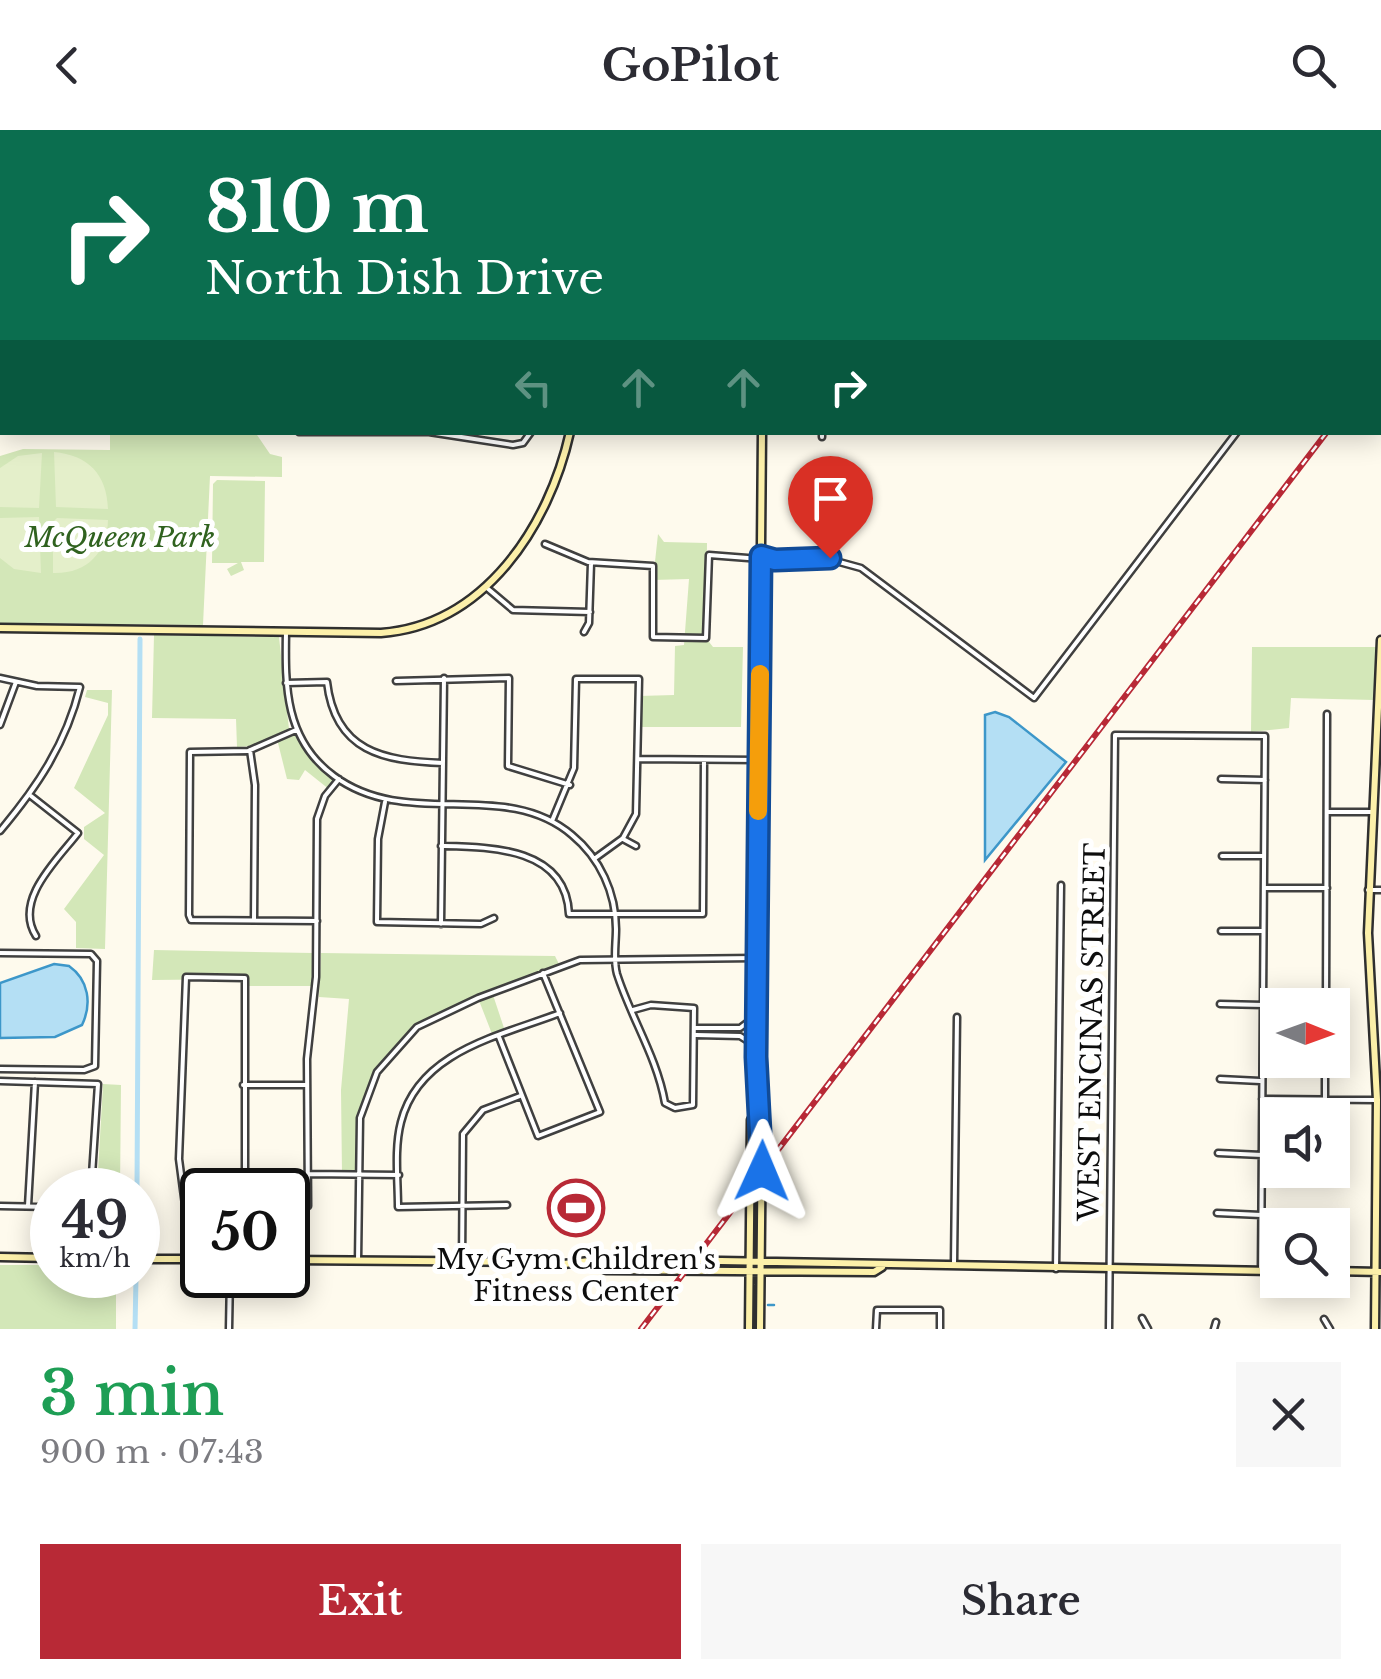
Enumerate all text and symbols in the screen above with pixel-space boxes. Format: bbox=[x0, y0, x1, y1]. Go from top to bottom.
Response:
text: GoPilot bbox=[602, 37, 779, 93]
icon: back bbox=[40, 38, 95, 93]
icon: search bbox=[1286, 38, 1341, 93]
text: 810 m bbox=[205, 164, 429, 251]
icon: right bbox=[40, 170, 170, 300]
text: North Dish Drive bbox=[205, 250, 604, 306]
icon: left bbox=[506, 360, 561, 415]
icon: ahead bbox=[611, 360, 666, 415]
icon: ahead bbox=[716, 360, 771, 415]
icon: right bbox=[821, 360, 876, 415]
pin bbox=[788, 456, 873, 559]
icon: arrive bbox=[803, 471, 858, 526]
park label: McQueen Park bbox=[24, 520, 215, 555]
street label: WEST ENCINAS STREET bbox=[1071, 842, 1113, 1222]
north arrow bbox=[1260, 988, 1350, 1078]
map controls bbox=[1260, 988, 1350, 1298]
button: sound bbox=[1260, 1098, 1350, 1188]
position arrow bbox=[710, 1119, 814, 1223]
speed limit sign: 50 bbox=[180, 1168, 310, 1298]
sports icon: My Gym Children's Fitness Center bbox=[546, 1178, 606, 1238]
text: 49 bbox=[62, 1189, 128, 1252]
button: search bbox=[1260, 1208, 1350, 1298]
place label: My Gym Children's Fitness Center bbox=[436, 1242, 716, 1309]
text: km/h bbox=[60, 1243, 130, 1274]
text: 3 min bbox=[40, 1357, 224, 1431]
button: close bbox=[1236, 1362, 1341, 1467]
text: 900 m · 07:43 bbox=[40, 1432, 264, 1472]
button: Exit bbox=[40, 1544, 681, 1659]
button: Share bbox=[701, 1544, 1341, 1659]

